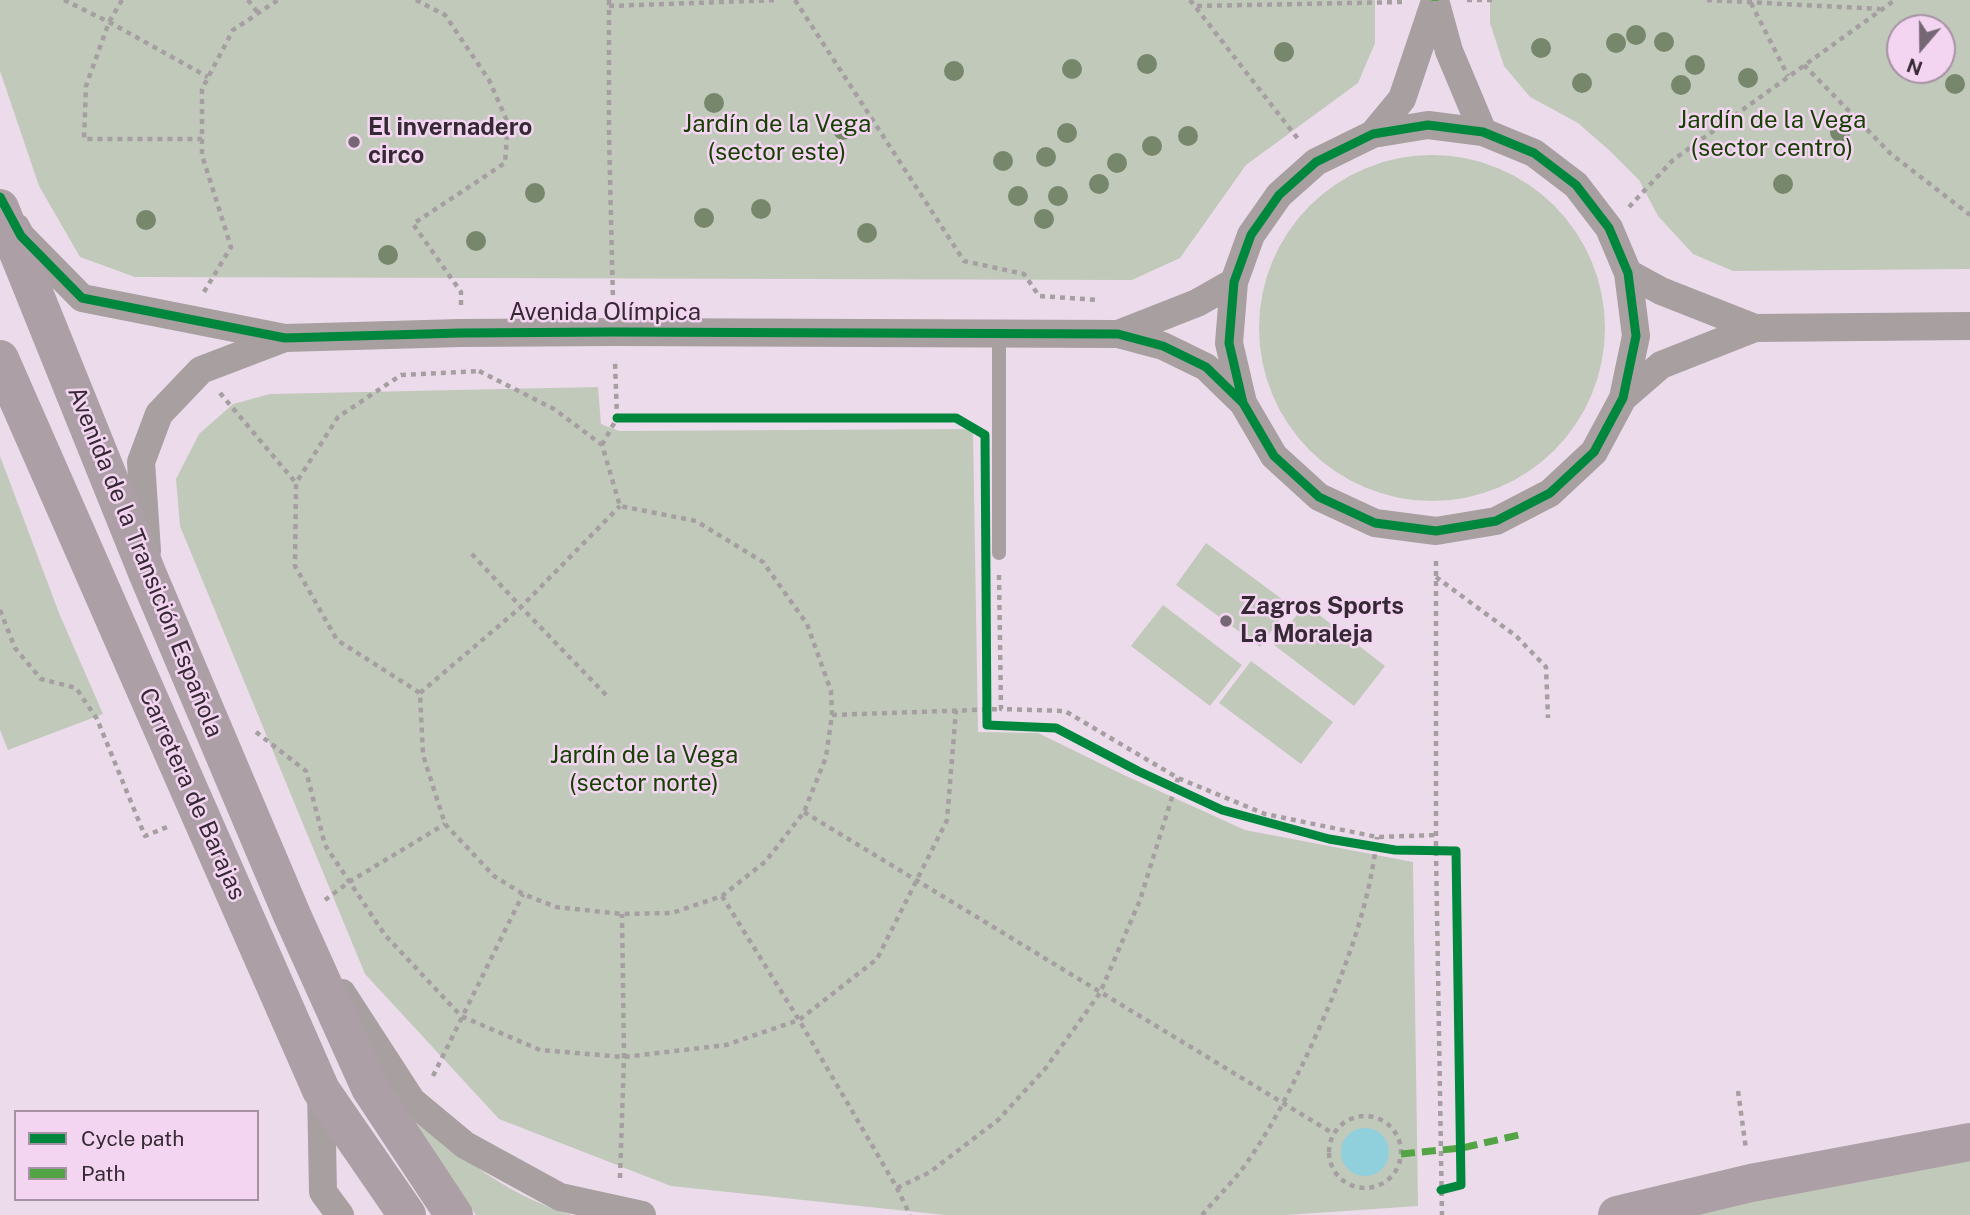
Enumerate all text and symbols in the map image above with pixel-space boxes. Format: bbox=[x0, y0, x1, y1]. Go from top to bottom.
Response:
north arrow bbox=[1886, 14, 1956, 84]
text: N bbox=[1904, 54, 1925, 80]
park label: Jardín de la Vega (sector centro) bbox=[1678, 107, 1866, 163]
park label: Jardín de la Vega (sector este) bbox=[683, 111, 871, 167]
place label: El invernadero circo bbox=[368, 114, 532, 170]
marker: El invernadero circo bbox=[346, 134, 362, 150]
street label: Avenida Olímpica bbox=[509, 299, 701, 327]
street label: Avenida de la Transición Española bbox=[61, 382, 229, 742]
place label: Zagros Sports La Moraleja bbox=[1240, 593, 1404, 649]
marker: Zagros Sports La Moraleja bbox=[1218, 613, 1234, 629]
street label: Carretera de Barajas bbox=[132, 684, 252, 904]
park label: Jardín de la Vega (sector norte) bbox=[550, 742, 738, 798]
legend bbox=[14, 1110, 259, 1201]
text: Cycle path bbox=[81, 1126, 184, 1151]
text: Path bbox=[81, 1161, 126, 1186]

